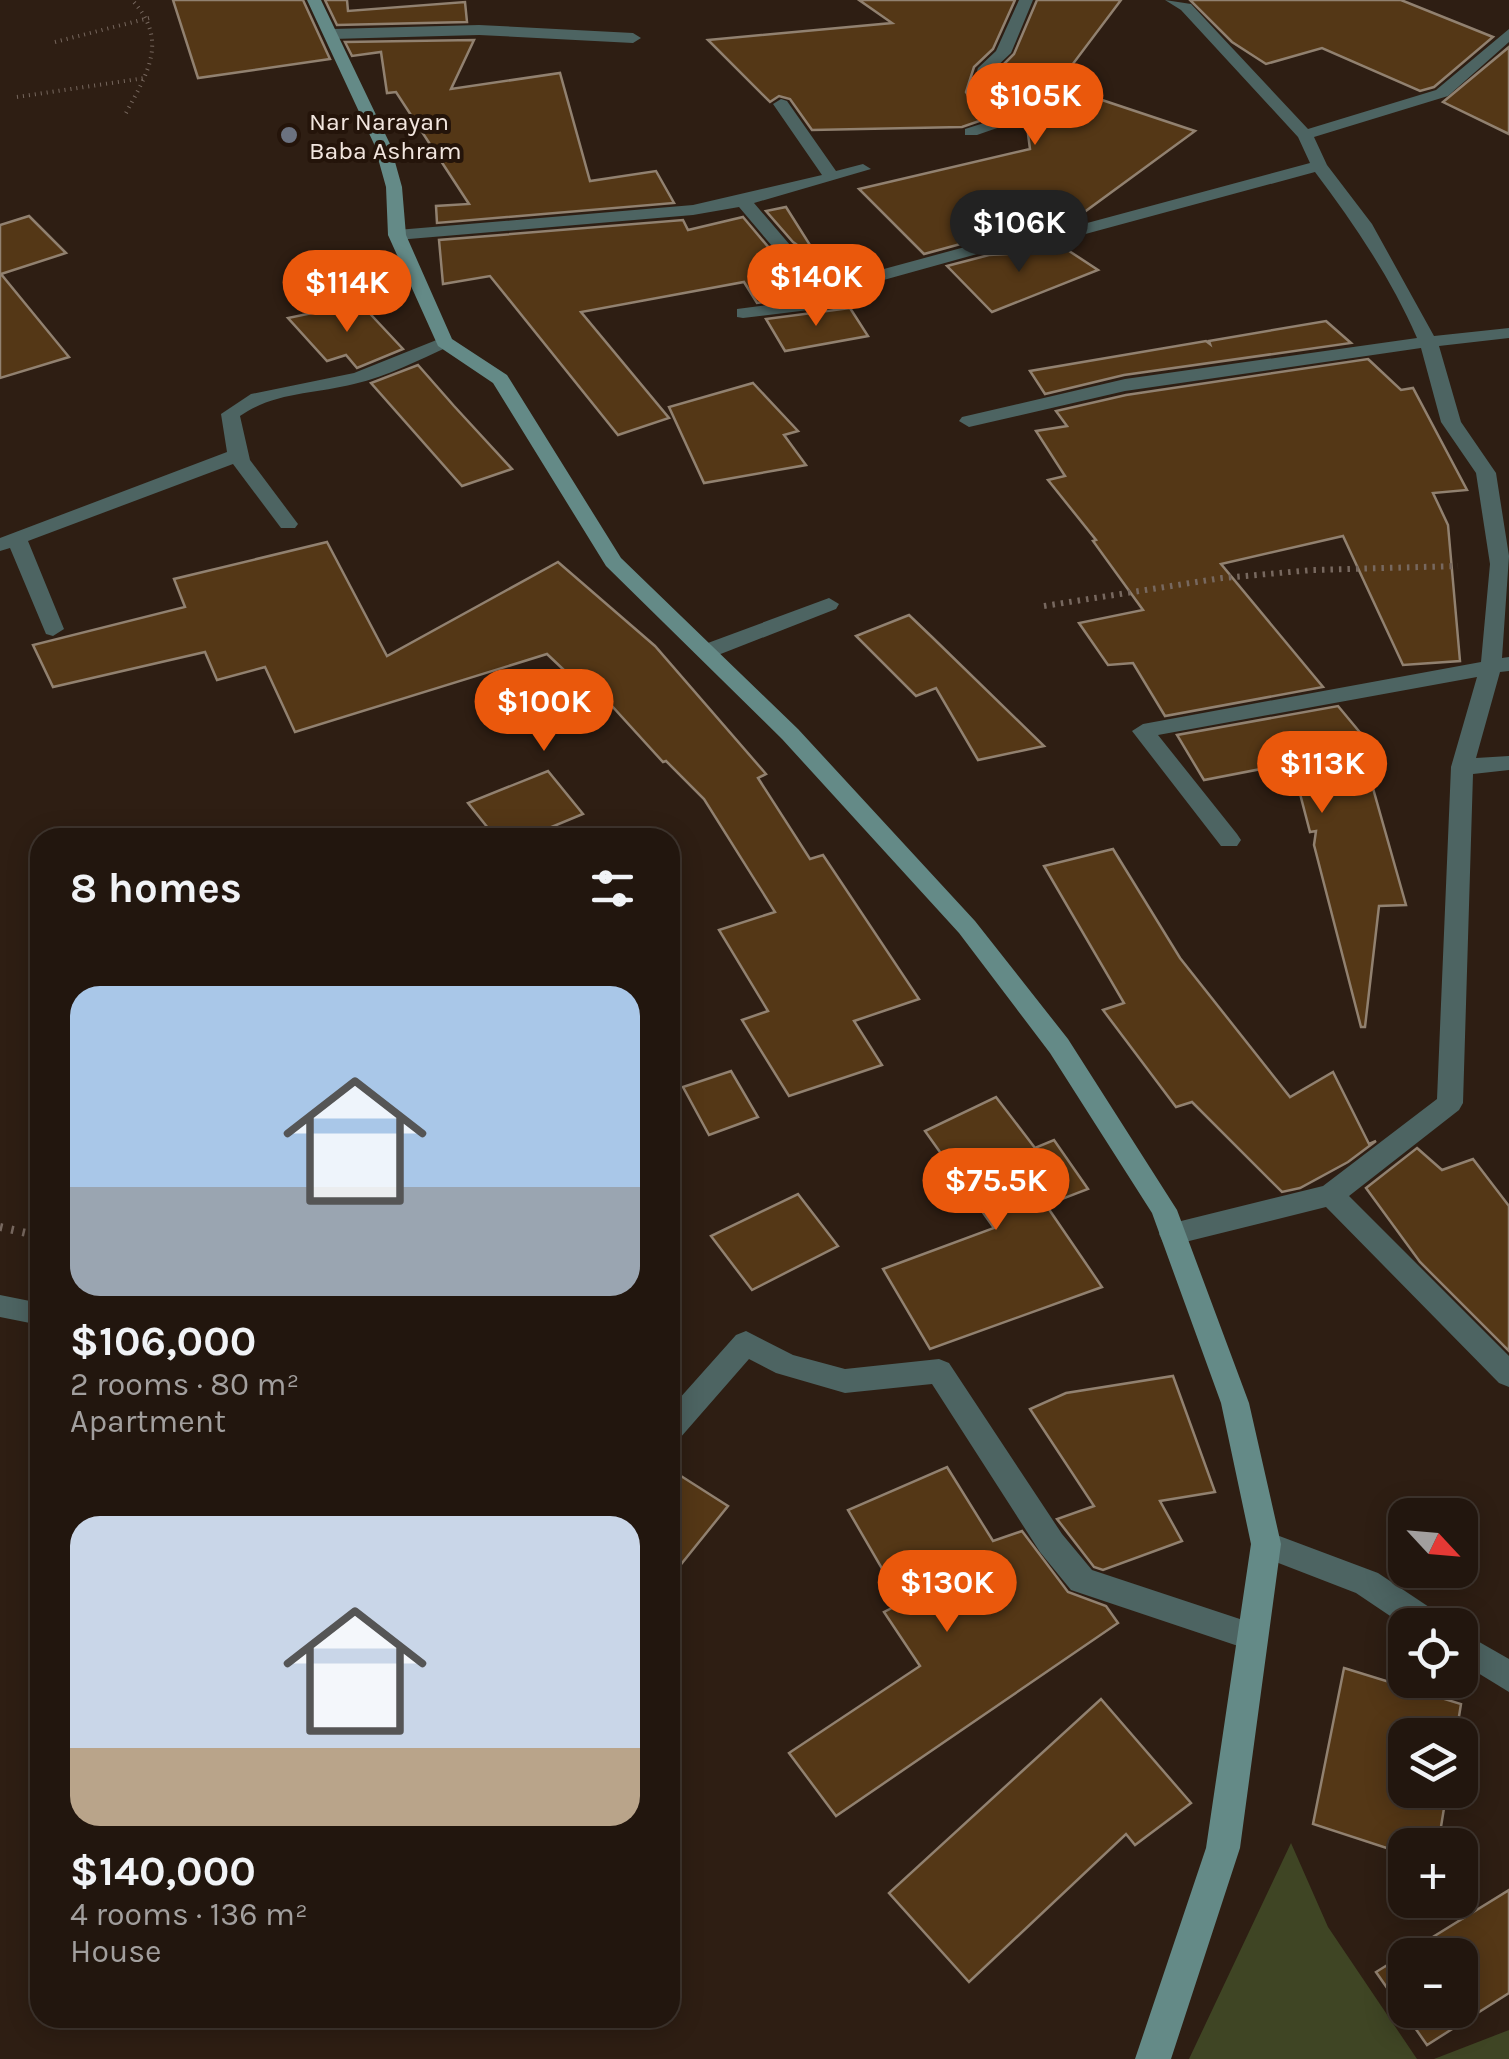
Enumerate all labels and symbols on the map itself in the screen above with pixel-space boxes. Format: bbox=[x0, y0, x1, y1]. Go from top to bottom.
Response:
pin: $105K bbox=[965, 63, 1105, 148]
place label: Nar Narayan Baba Ashram bbox=[309, 107, 462, 165]
marker: Nar Narayan Baba Ashram bbox=[278, 124, 300, 146]
pin: $106K bbox=[949, 190, 1089, 275]
pin: $140K bbox=[746, 244, 886, 329]
pin: $114K bbox=[277, 250, 417, 335]
pin: $100K bbox=[474, 669, 614, 754]
pin: $113K bbox=[1252, 731, 1392, 816]
pin: $75.5K bbox=[915, 1148, 1077, 1233]
north arrow bbox=[1388, 1498, 1478, 1588]
pin: $130K bbox=[877, 1550, 1017, 1635]

